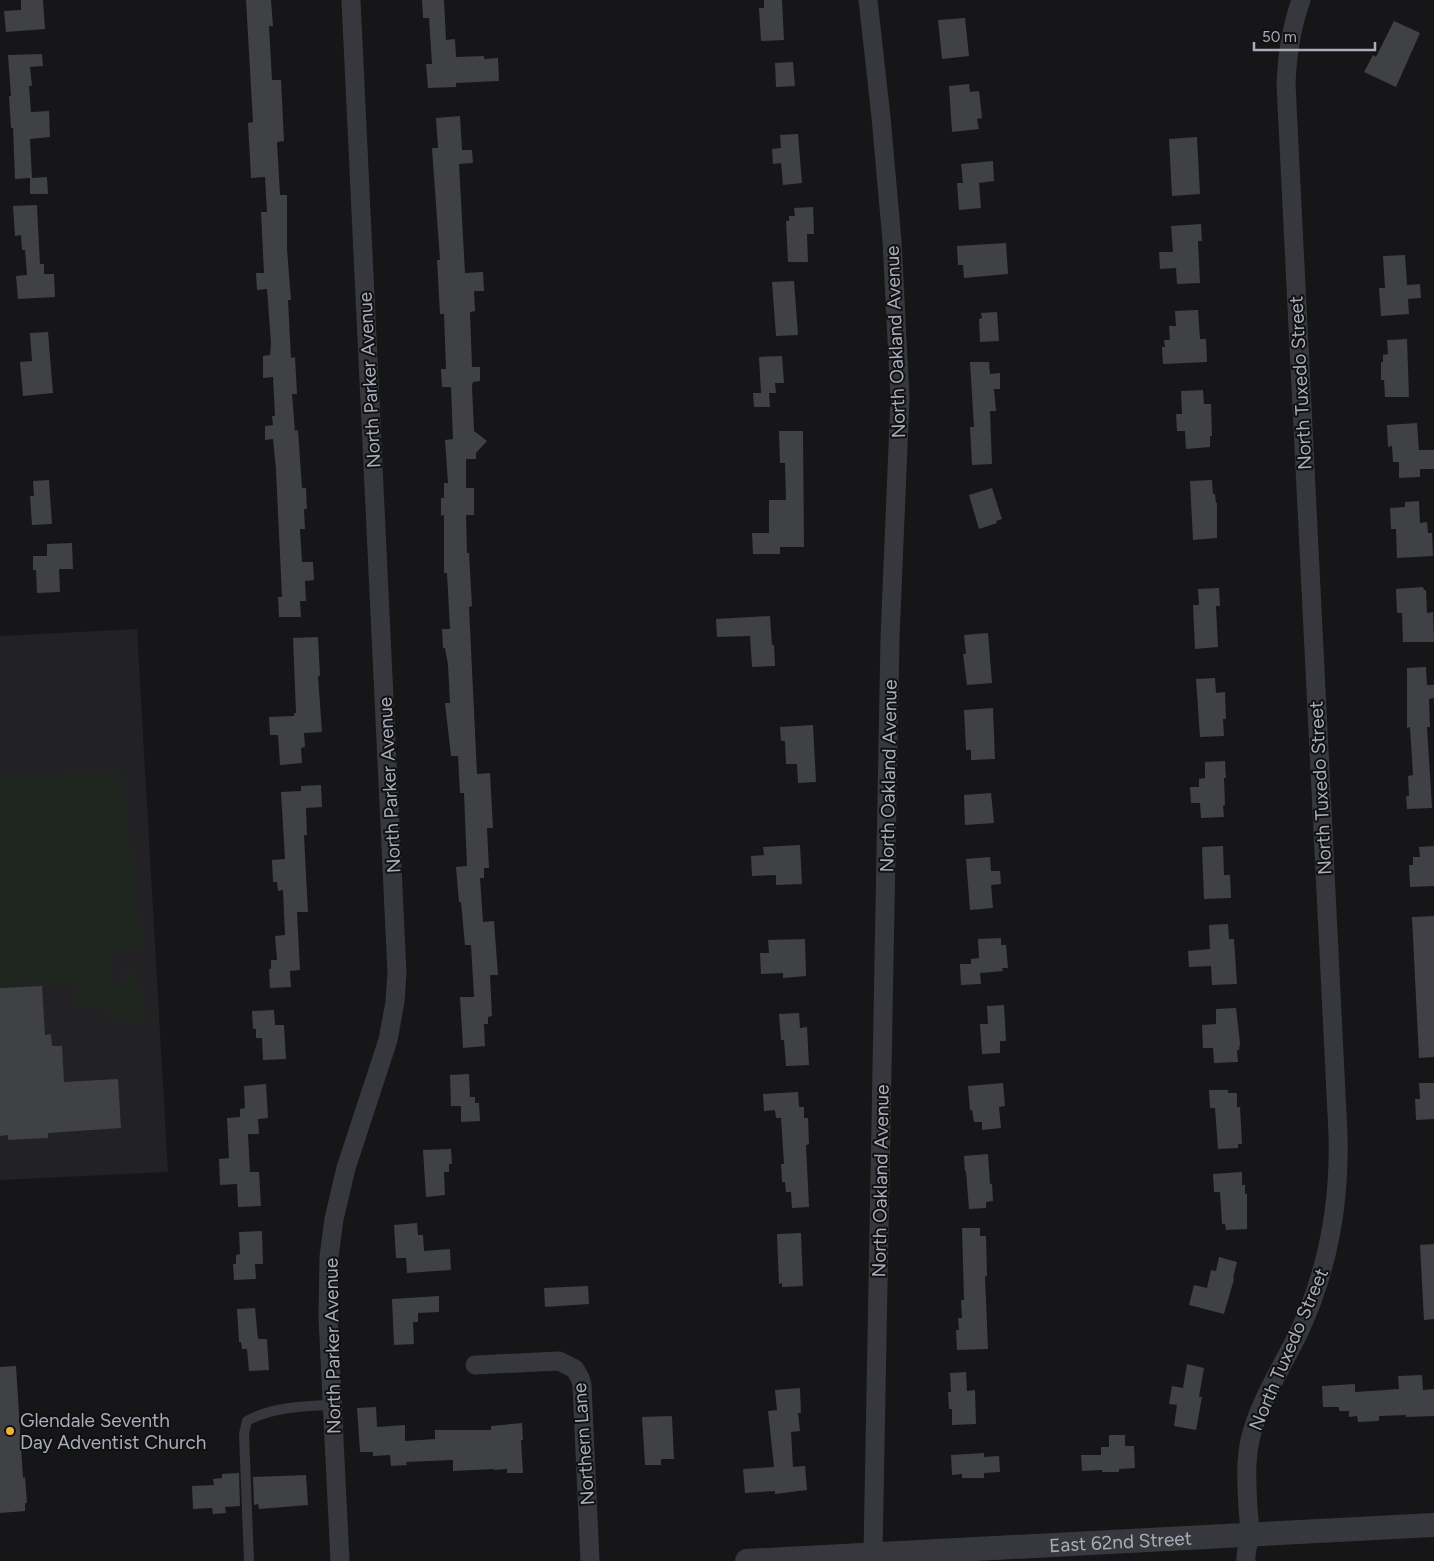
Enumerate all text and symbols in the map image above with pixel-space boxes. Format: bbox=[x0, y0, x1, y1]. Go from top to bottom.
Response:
scale bar bbox=[1254, 20, 1375, 52]
text: 50 m bbox=[1262, 28, 1297, 46]
street label: North Oakland Avenue bbox=[881, 245, 910, 439]
street label: North Parker Avenue bbox=[353, 291, 386, 469]
street label: North Tuxedo Street bbox=[1284, 295, 1317, 471]
street label: North Oakland Avenue bbox=[875, 679, 902, 873]
street label: North Parker Avenue bbox=[373, 696, 406, 874]
street label: North Tuxedo Street bbox=[1304, 700, 1337, 876]
street label: North Oakland Avenue bbox=[867, 1084, 894, 1278]
street label: North Parker Avenue bbox=[319, 1258, 346, 1434]
street label: North Tuxedo Street bbox=[1244, 1265, 1333, 1434]
street label: Northern Lane bbox=[568, 1382, 599, 1506]
place label: Glendale Seventh Day Adventist Church bbox=[20, 1409, 206, 1454]
marker: Glendale Seventh Day Adventist Church bbox=[4, 1425, 16, 1437]
street label: East 62nd Street bbox=[1049, 1527, 1192, 1557]

